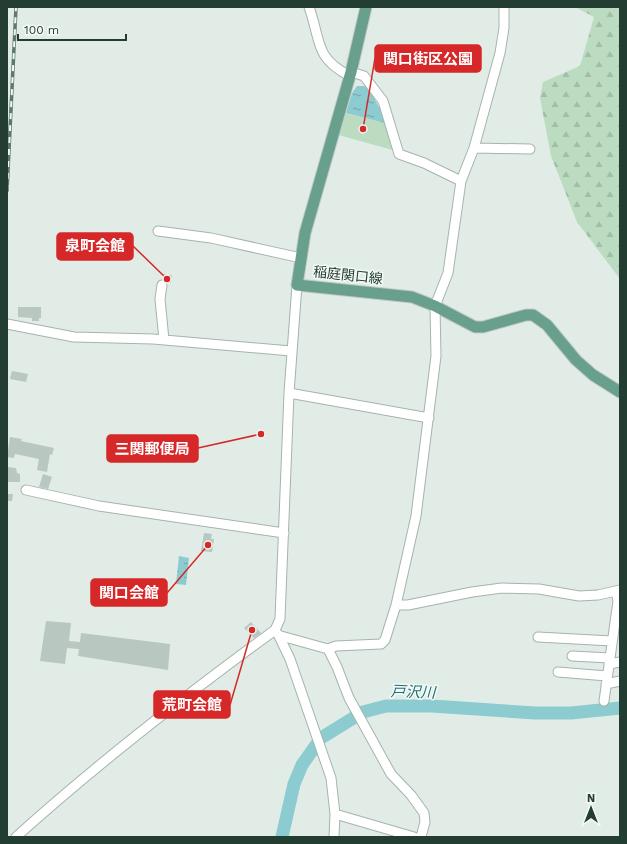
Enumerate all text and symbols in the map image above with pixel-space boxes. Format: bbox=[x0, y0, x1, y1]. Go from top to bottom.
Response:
scale bar bbox=[18, 16, 126, 42]
text: 100 m bbox=[24, 23, 59, 37]
callout: 関口街区公園 bbox=[375, 45, 481, 72]
text: 関口街区公園 bbox=[383, 50, 473, 68]
callout: 泉町会館 bbox=[57, 233, 133, 260]
text: 泉町会館 bbox=[65, 237, 125, 255]
street label: 稲庭関口線 bbox=[312, 263, 384, 287]
callout: 三関郵便局 bbox=[107, 435, 198, 462]
text: 三関郵便局 bbox=[114, 440, 190, 458]
callout: 関口会館 bbox=[91, 579, 167, 606]
text: 関口会館 bbox=[99, 584, 159, 602]
water label: 戸沢川 bbox=[390, 682, 438, 702]
callout: 荒町会館 bbox=[154, 691, 230, 718]
text: 荒町会館 bbox=[162, 696, 222, 714]
north arrow bbox=[571, 788, 611, 828]
text: N bbox=[587, 792, 595, 805]

